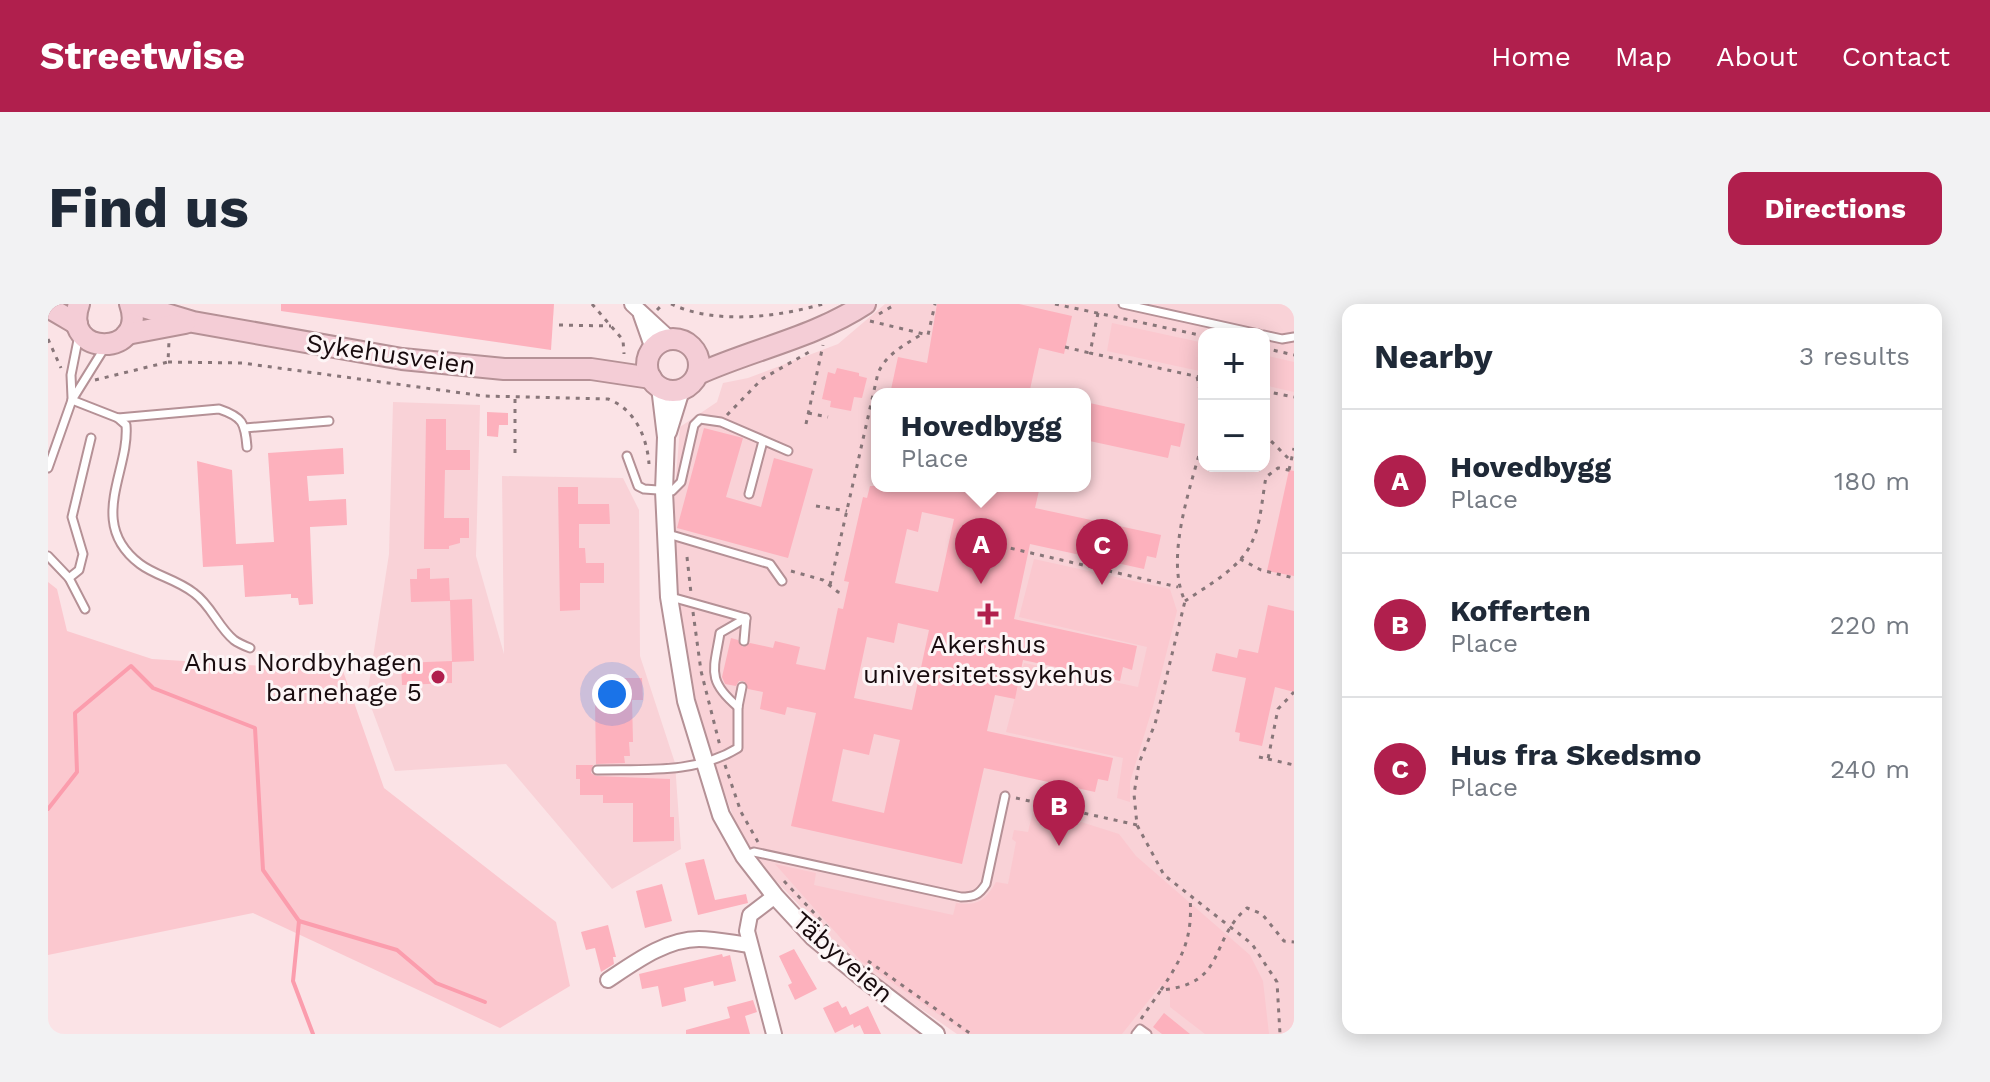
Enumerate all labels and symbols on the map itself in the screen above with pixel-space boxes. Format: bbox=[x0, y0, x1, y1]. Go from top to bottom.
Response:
street label: Sykehusveien bbox=[304, 327, 478, 381]
pin: A bbox=[955, 518, 1007, 584]
pin: C bbox=[1076, 519, 1128, 585]
marker: Akershus universitetssykehus bbox=[977, 603, 999, 625]
place label: Akershus universitetssykehus bbox=[863, 629, 1113, 689]
place label: Ahus Nordbyhagen barnehage 5 bbox=[184, 647, 422, 707]
marker: Ahus Nordbyhagen barnehage 5 bbox=[429, 668, 447, 686]
your location bbox=[592, 674, 632, 714]
pin: B bbox=[1033, 780, 1085, 846]
street label: Täbyveien bbox=[786, 905, 900, 1009]

